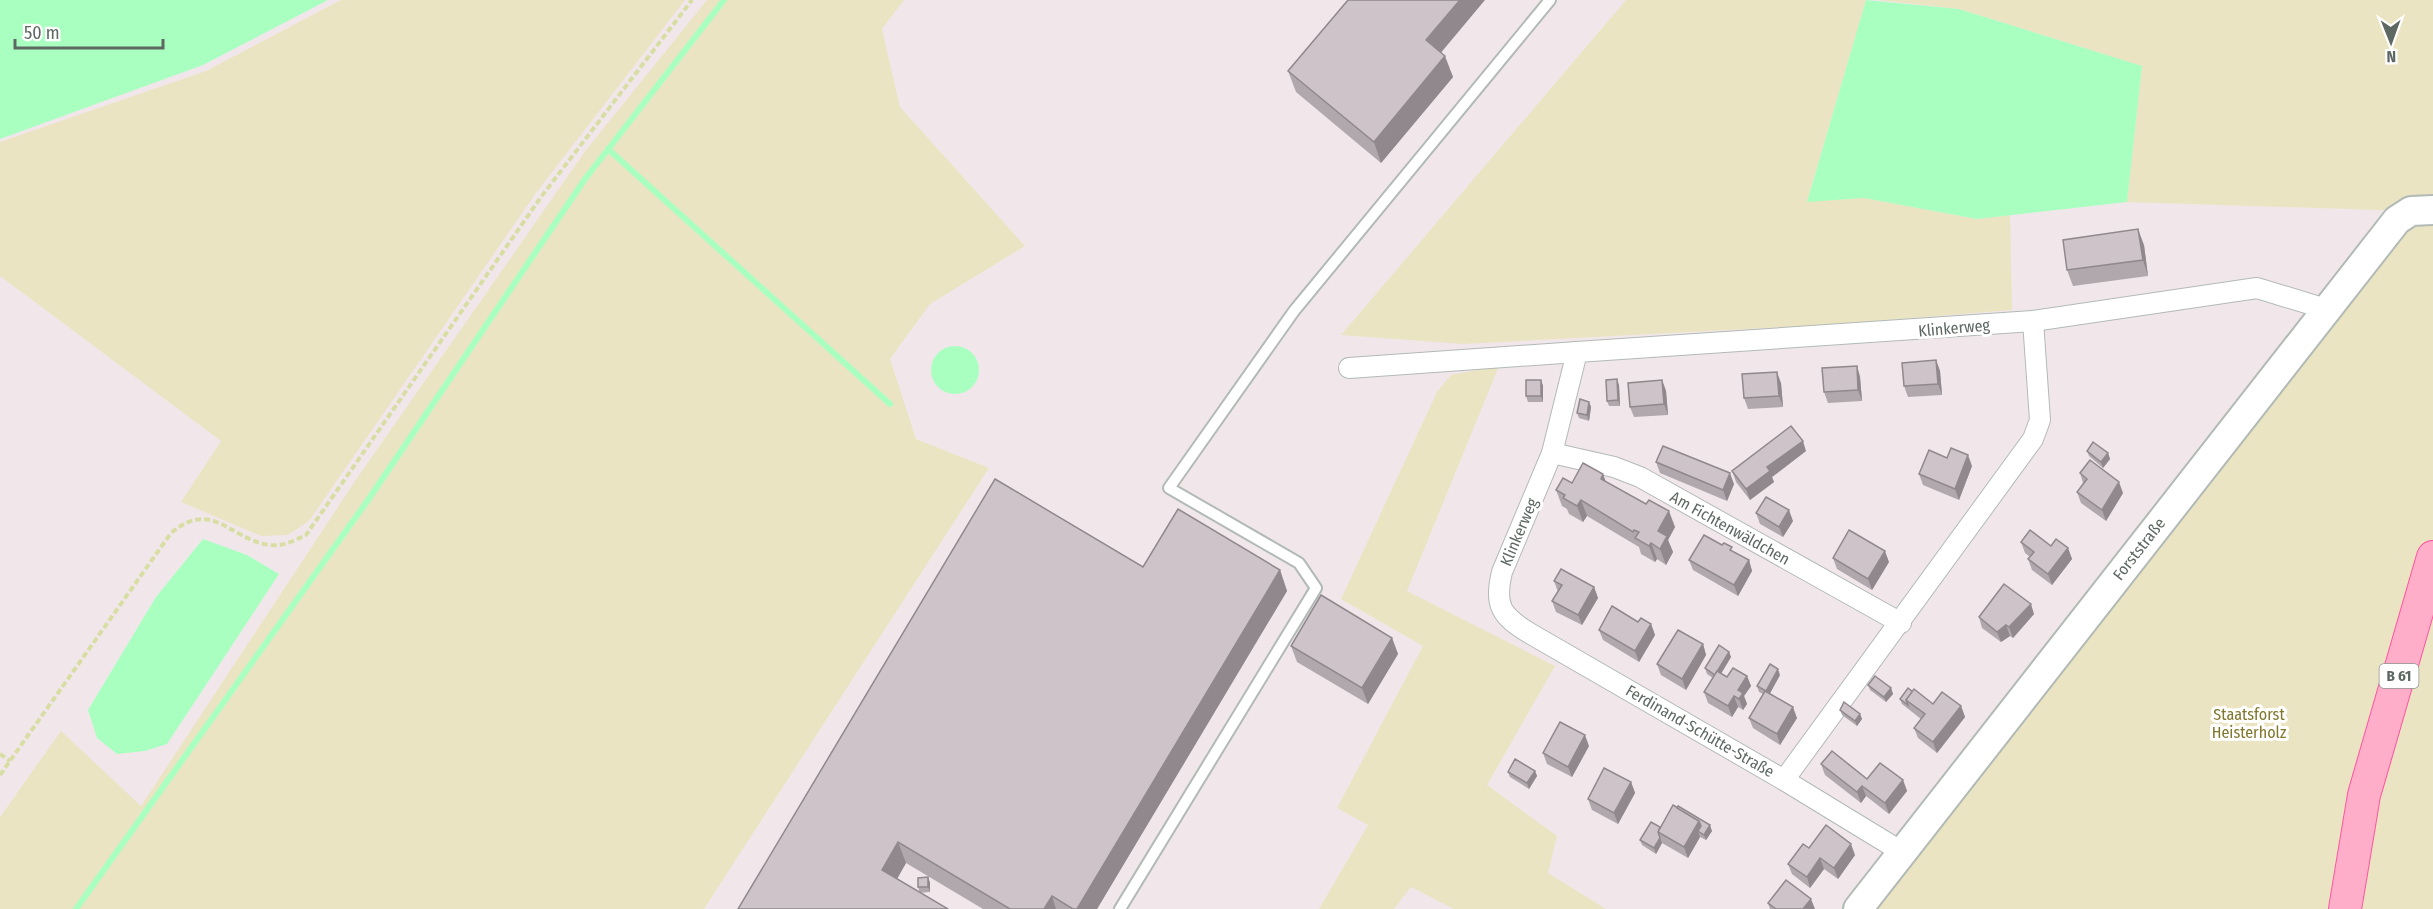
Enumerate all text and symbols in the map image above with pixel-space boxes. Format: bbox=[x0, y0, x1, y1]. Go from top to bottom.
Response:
scale bar bbox=[15, 12, 164, 50]
north arrow bbox=[2361, 12, 2421, 72]
text: 50 m bbox=[24, 22, 60, 44]
text: N bbox=[2386, 47, 2396, 66]
street label: Klinkerweg bbox=[1917, 315, 1991, 341]
street label: Am Fichtenwäldchen bbox=[1667, 487, 1793, 569]
street label: Klinkerweg bbox=[1496, 495, 1542, 569]
street label: Forststraße bbox=[2109, 514, 2169, 584]
road number: B 61 bbox=[2380, 664, 2418, 688]
street label: Ferdinand-Schütte-Straße bbox=[1622, 681, 1778, 781]
park label: Staatsforst Heisterholz bbox=[2212, 705, 2286, 742]

